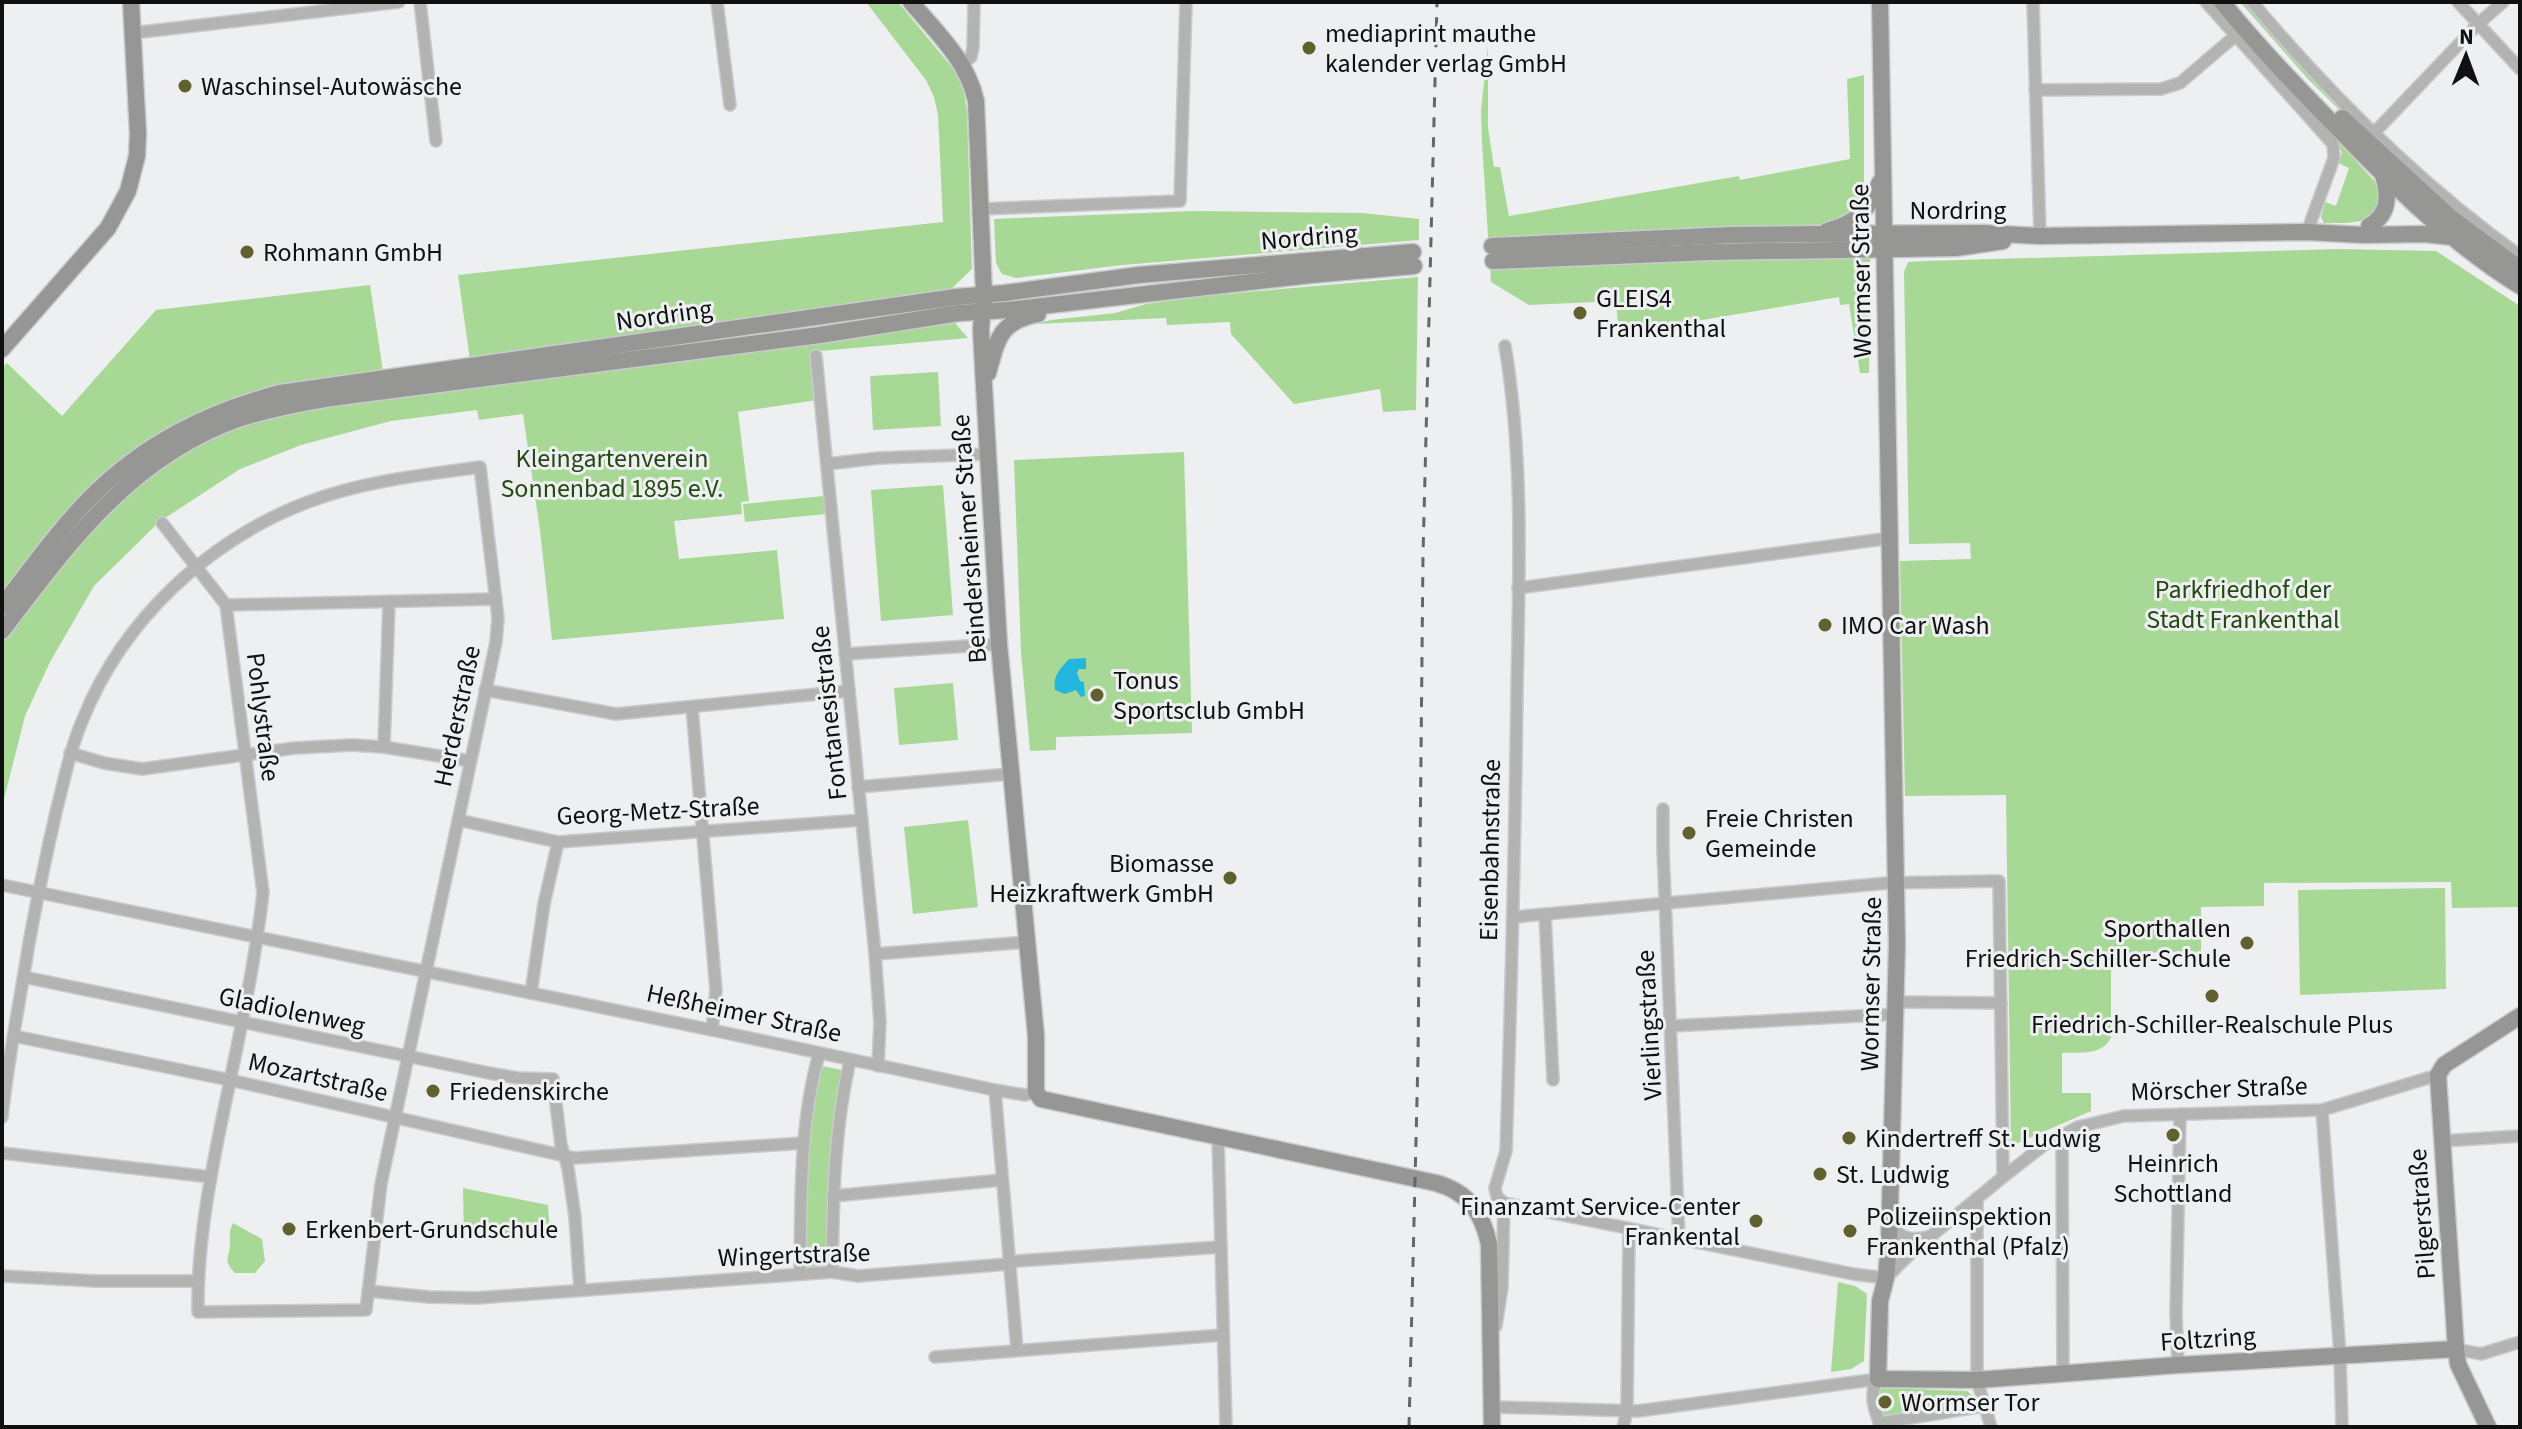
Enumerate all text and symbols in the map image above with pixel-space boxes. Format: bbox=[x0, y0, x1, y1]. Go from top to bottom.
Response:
place label: mediaprint mauthe kalender verlag GmbH bbox=[1325, 15, 1567, 82]
north arrow bbox=[2426, 16, 2506, 96]
text: N bbox=[2459, 21, 2474, 53]
marker: mediaprint mauthe kalender verlag GmbH bbox=[1300, 39, 1318, 57]
place label: Waschinsel-Autowäsche bbox=[201, 68, 462, 105]
marker: Waschinsel-Autowäsche bbox=[176, 77, 194, 95]
street label: Wormser Straße bbox=[1841, 183, 1881, 359]
street label: Nordring bbox=[1910, 192, 2006, 229]
street label: Nordring bbox=[1259, 214, 1359, 260]
place label: Rohmann GmbH bbox=[263, 234, 443, 271]
marker: Rohmann GmbH bbox=[238, 243, 256, 261]
place label: GLEIS4 Frankenthal bbox=[1596, 280, 1726, 347]
street label: Nordring bbox=[613, 290, 715, 340]
marker: GLEIS4 Frankenthal bbox=[1571, 304, 1589, 322]
street label: Beindersheimer Straße bbox=[942, 413, 996, 665]
park label: Kleingartenverein Sonnenbad 1895 e.V. bbox=[500, 440, 724, 507]
park label: Parkfriedhof der Stadt Frankenthal bbox=[2146, 571, 2340, 638]
place label: IMO Car Wash bbox=[1841, 607, 1990, 644]
marker: IMO Car Wash bbox=[1816, 616, 1834, 634]
street label: Fontanesistraße bbox=[801, 624, 857, 802]
street label: Herderstraße bbox=[424, 642, 490, 790]
street label: Pohlystraße bbox=[237, 650, 289, 784]
place label: Tonus Sportsclub GmbH bbox=[1113, 662, 1305, 729]
marker: Tonus Sportsclub GmbH bbox=[1088, 686, 1106, 704]
street label: Eisenbahnstraße bbox=[1470, 759, 1510, 941]
street label: Georg-Metz-Straße bbox=[556, 787, 760, 835]
place label: Freie Christen Gemeinde bbox=[1705, 800, 1854, 867]
marker: Freie Christen Gemeinde bbox=[1680, 824, 1698, 842]
place label: Biomasse Heizkraftwerk GmbH bbox=[989, 845, 1214, 912]
marker: Biomasse Heizkraftwerk GmbH bbox=[1221, 869, 1239, 887]
street label: Wormser Straße bbox=[1851, 896, 1891, 1072]
place label: Sporthallen Friedrich-Schiller-Schule bbox=[1965, 910, 2231, 977]
marker: Sporthallen Friedrich-Schiller-Schule bbox=[2238, 934, 2256, 952]
street label: Vierlingstraße bbox=[1627, 949, 1671, 1101]
street label: Heßheimer Straße bbox=[643, 974, 845, 1052]
street label: Gladiolenweg bbox=[215, 977, 369, 1045]
marker: Friedrich-Schiller-Realschule Plus bbox=[2203, 987, 2221, 1005]
place label: Friedrich-Schiller-Realschule Plus bbox=[2031, 1006, 2393, 1043]
street label: Mozartstraße bbox=[244, 1043, 392, 1111]
street label: Mörscher Straße bbox=[2130, 1067, 2308, 1111]
place label: Friedenskirche bbox=[449, 1073, 609, 1110]
marker: Friedenskirche bbox=[424, 1082, 442, 1100]
place label: Kindertreff St. Ludwig bbox=[1865, 1120, 2101, 1157]
marker: Heinrich Schottland bbox=[2164, 1126, 2182, 1144]
marker: Kindertreff St. Ludwig bbox=[1840, 1129, 1858, 1147]
place label: Heinrich Schottland bbox=[2114, 1145, 2232, 1212]
street label: Pilgerstraße bbox=[2399, 1147, 2445, 1281]
place label: St. Ludwig bbox=[1836, 1156, 1949, 1193]
marker: St. Ludwig bbox=[1811, 1165, 1829, 1183]
place label: Finanzamt Service-Center Frankental bbox=[1460, 1188, 1741, 1255]
place label: Polizeiinspektion Frankenthal (Pfalz) bbox=[1866, 1198, 2070, 1265]
place label: Erkenbert-Grundschule bbox=[305, 1211, 558, 1248]
marker: Finanzamt Service-Center Frankental bbox=[1747, 1212, 1765, 1230]
marker: Erkenbert-Grundschule bbox=[280, 1220, 298, 1238]
marker: Polizeiinspektion Frankenthal (Pfalz) bbox=[1841, 1222, 1859, 1240]
street label: Wingertstraße bbox=[717, 1234, 871, 1276]
street label: Foltzring bbox=[2159, 1317, 2257, 1361]
place label: Wormser Tor bbox=[1901, 1384, 2040, 1421]
marker: Wormser Tor bbox=[1876, 1393, 1894, 1411]

